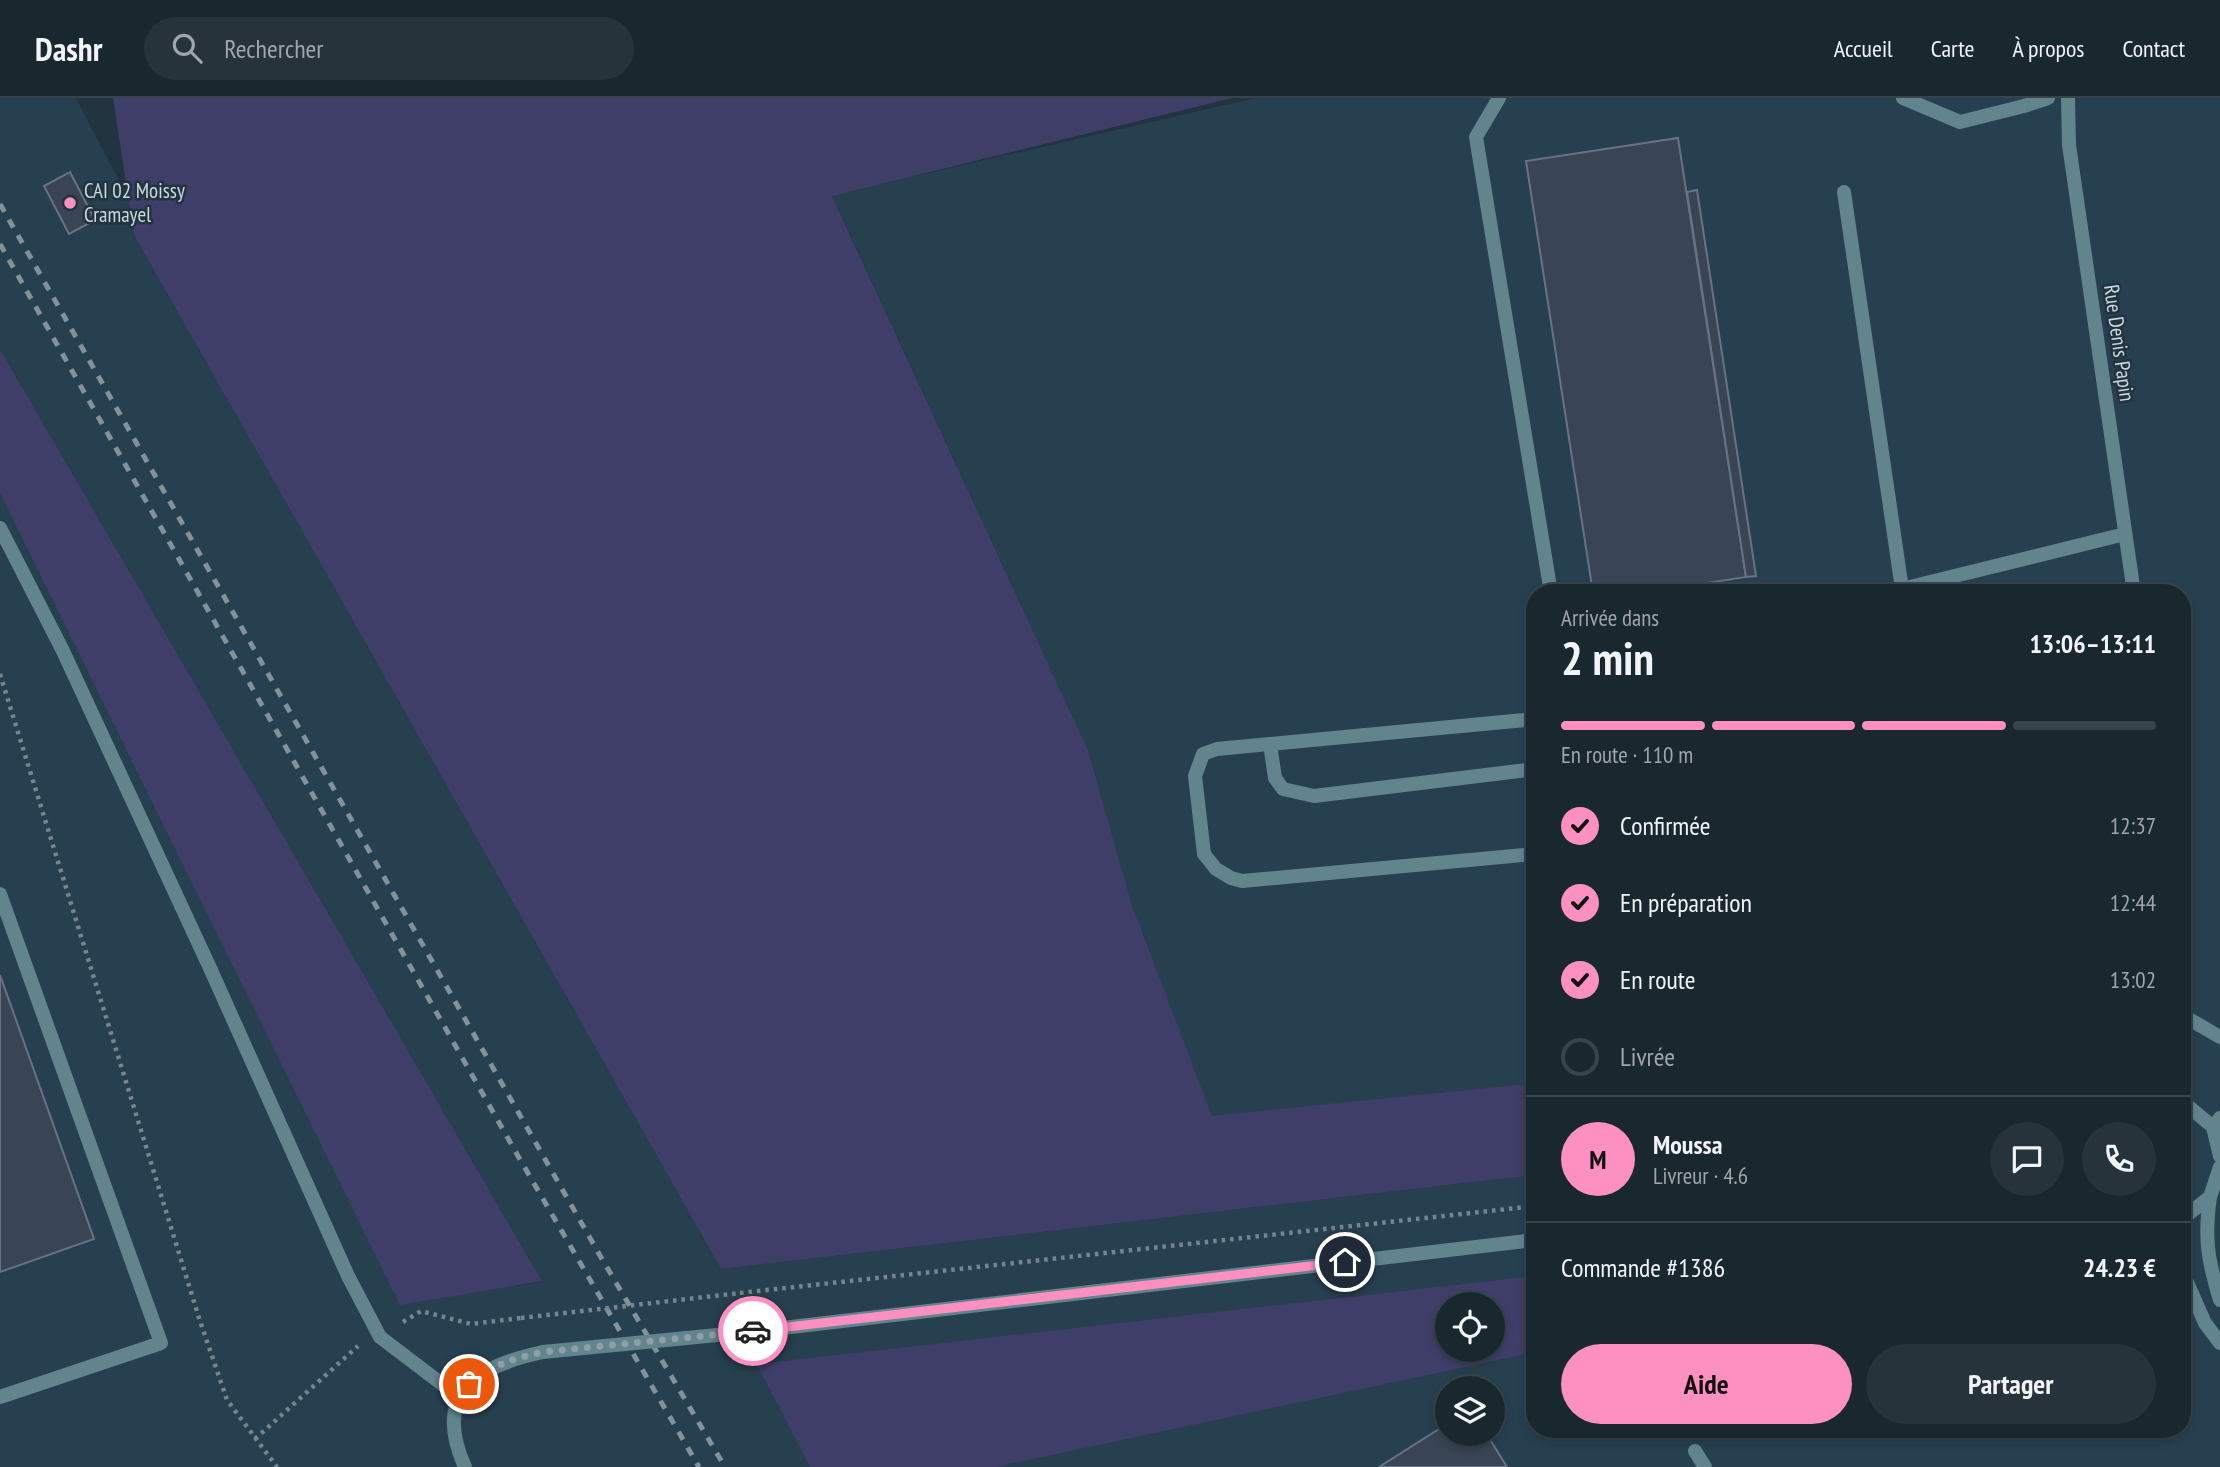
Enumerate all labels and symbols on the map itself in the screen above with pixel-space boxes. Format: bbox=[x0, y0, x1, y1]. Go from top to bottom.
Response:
place label: CAI 02 Moissy Cramayel bbox=[84, 177, 185, 228]
marker: CAI 02 Moissy Cramayel bbox=[62, 195, 78, 211]
street label: Rue Denis Papin bbox=[2098, 283, 2141, 403]
pin bbox=[1315, 1232, 1375, 1292]
courier bbox=[718, 1296, 788, 1366]
pin bbox=[439, 1354, 499, 1414]

